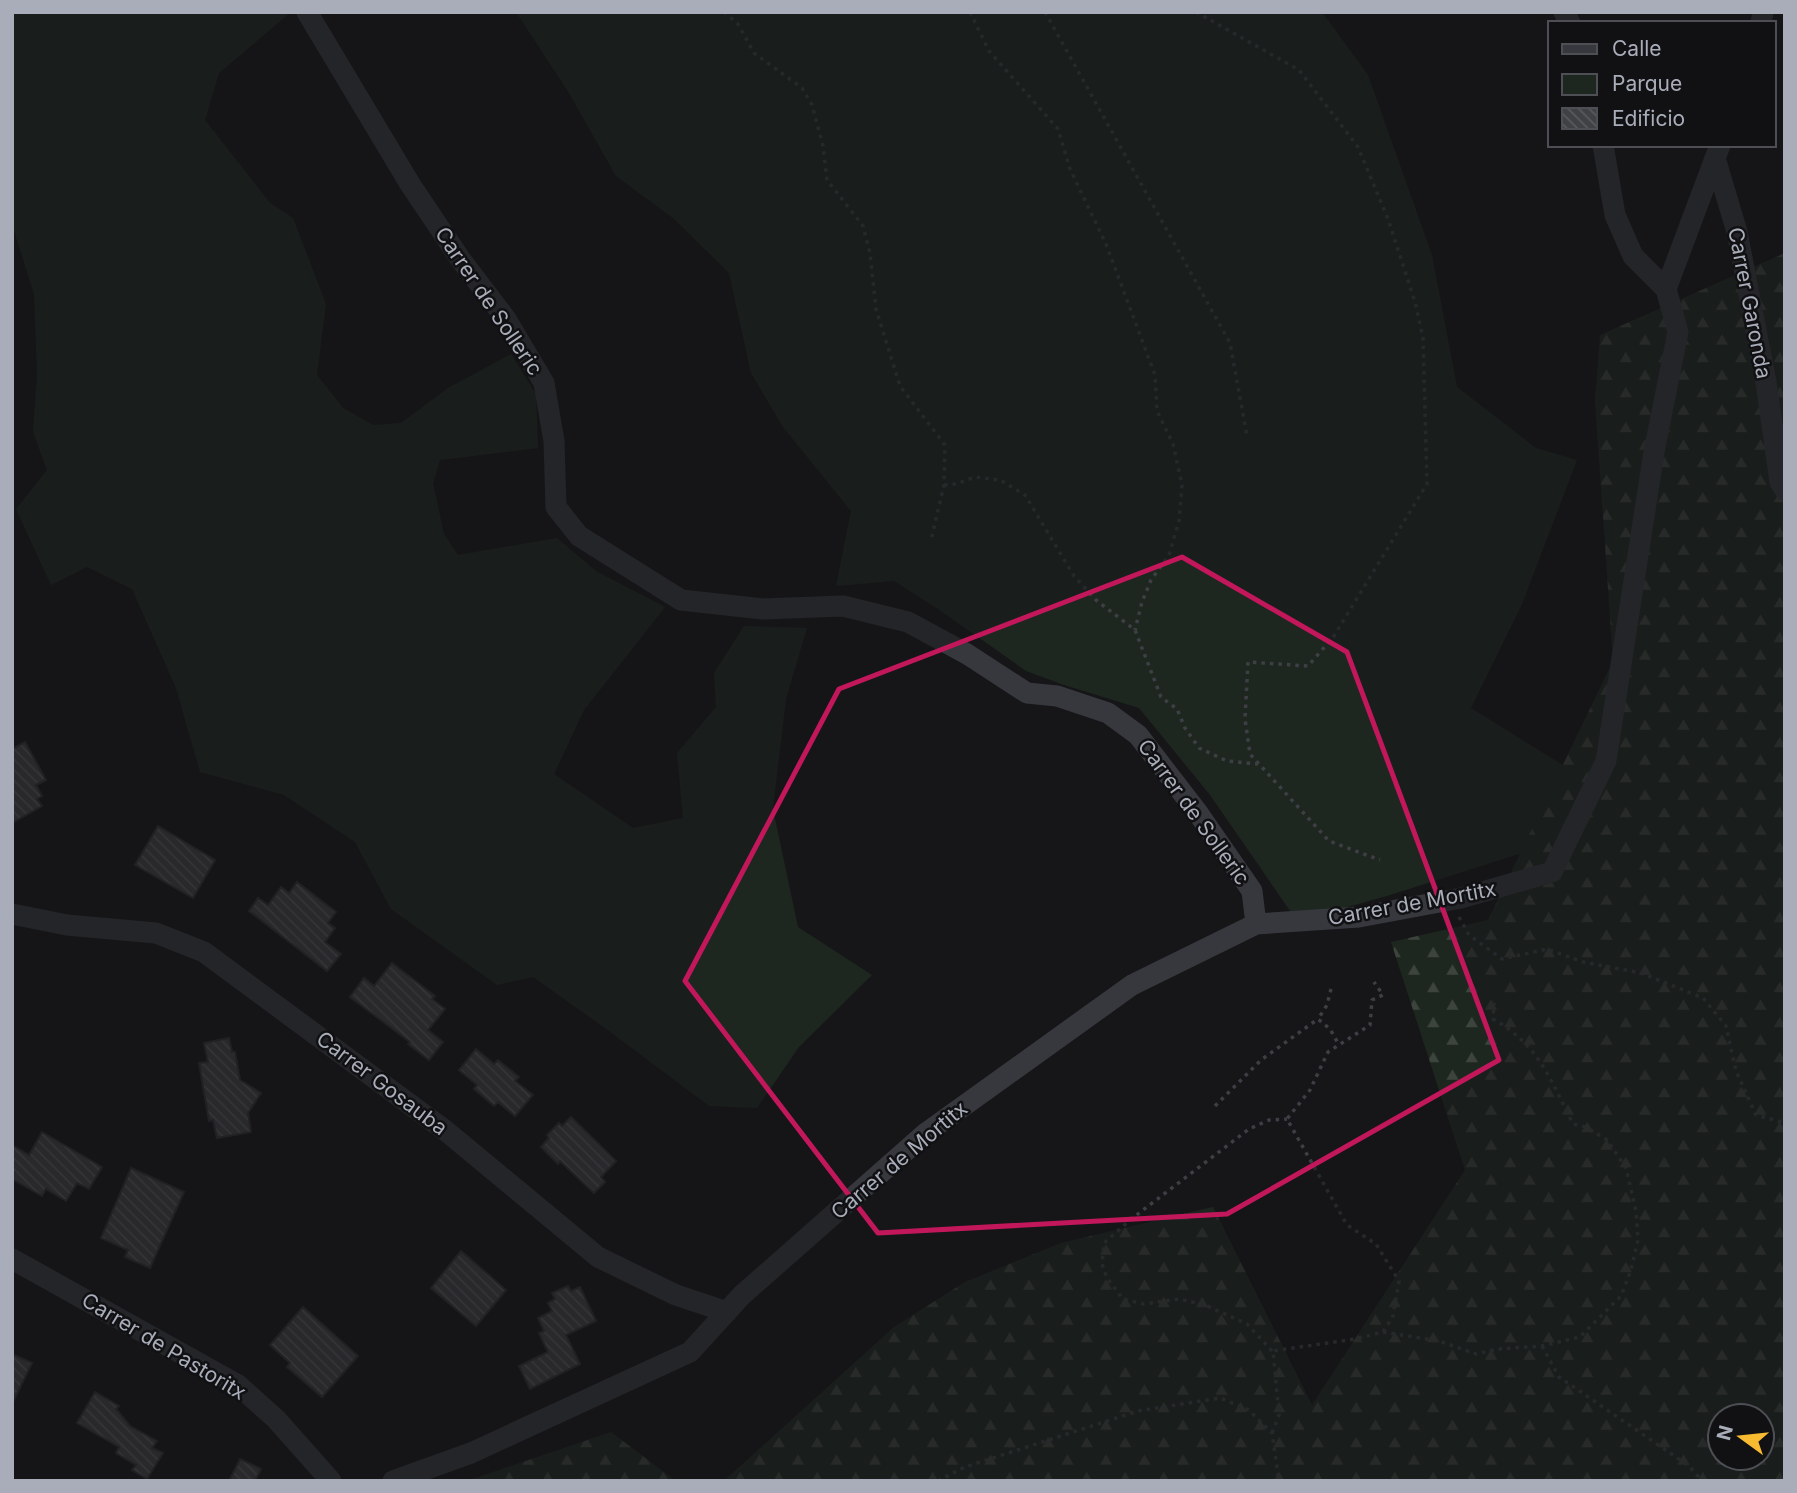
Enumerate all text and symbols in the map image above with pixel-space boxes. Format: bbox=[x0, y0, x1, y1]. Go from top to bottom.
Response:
legend bbox=[1548, 21, 1776, 147]
text: Calle bbox=[1612, 36, 1662, 61]
text: Parque bbox=[1612, 71, 1682, 96]
text: Edificio bbox=[1612, 106, 1685, 131]
street label: Carrer de Solleric bbox=[430, 222, 548, 380]
street label: Carrer Garonda bbox=[1723, 225, 1777, 381]
street label: Carrer de Solleric bbox=[1133, 734, 1255, 890]
street label: Carrer de Mortitx bbox=[1326, 876, 1498, 930]
street label: Carrer Gosauba bbox=[312, 1026, 452, 1140]
street label: Carrer de Mortitx bbox=[826, 1096, 972, 1224]
street label: Carrer de Pastoritx bbox=[77, 1287, 251, 1405]
north arrow bbox=[1706, 1402, 1776, 1472]
text: N bbox=[1712, 1423, 1738, 1443]

